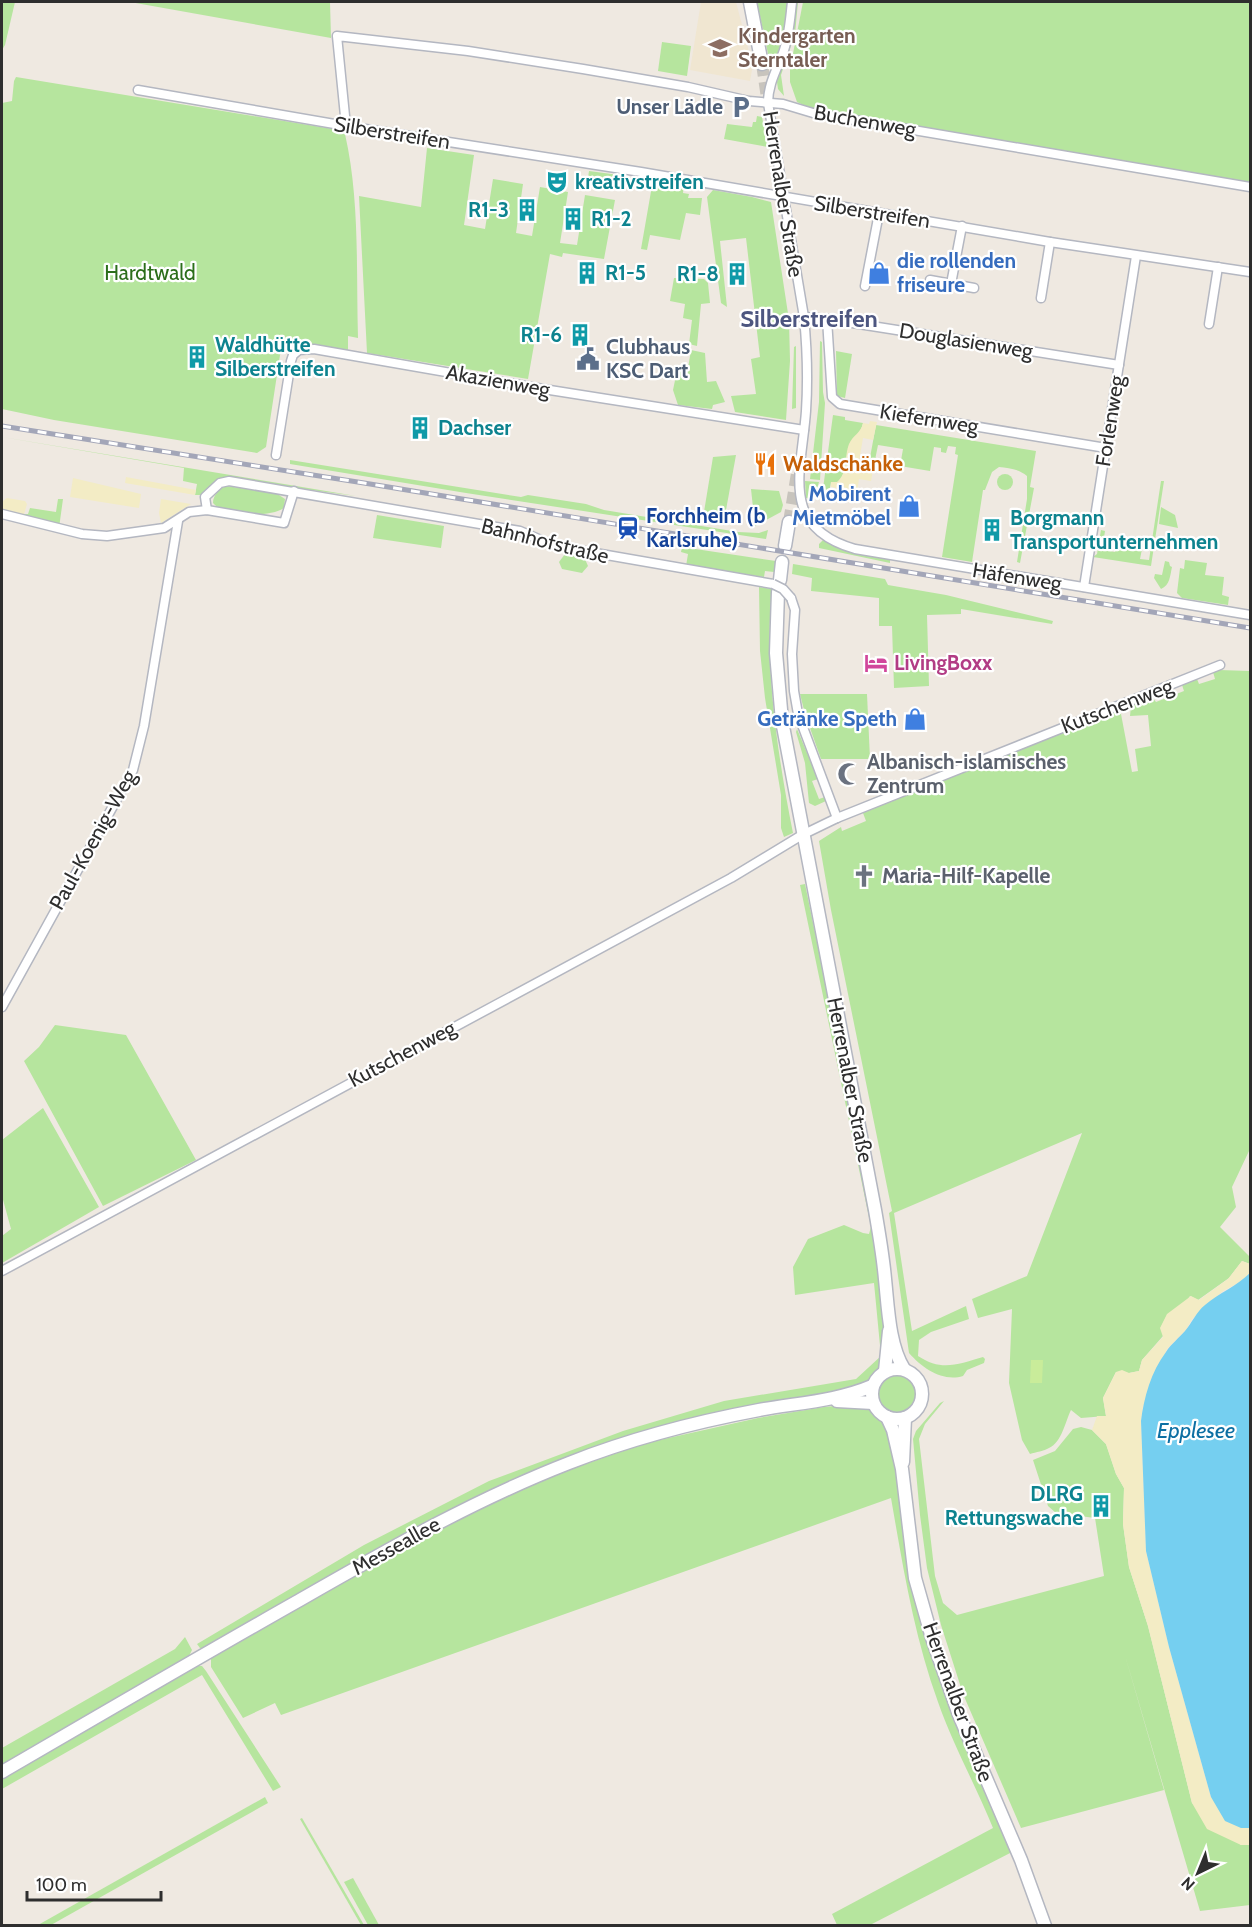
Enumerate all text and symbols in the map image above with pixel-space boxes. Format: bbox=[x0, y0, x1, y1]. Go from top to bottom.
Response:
place label: Kindergarten Sterntaler bbox=[738, 23, 856, 72]
school or university icon: Kindergarten Sterntaler bbox=[707, 35, 733, 61]
place label: Unser Lädle bbox=[616, 94, 723, 119]
parking icon: Unser Lädle bbox=[728, 94, 754, 120]
street label: Buchenweg bbox=[812, 99, 919, 142]
street label: Herrenalber Straße bbox=[758, 109, 809, 279]
street label: Silberstreifen bbox=[332, 111, 452, 154]
theatre icon: kreativstreifen bbox=[544, 169, 570, 195]
place label: kreativstreifen bbox=[575, 169, 704, 194]
street label: Silberstreifen bbox=[812, 190, 932, 233]
place label: R1-3 bbox=[468, 197, 509, 222]
building icon: R1-3 bbox=[514, 197, 540, 223]
building icon: R1-2 bbox=[560, 206, 586, 232]
place label: R1-2 bbox=[591, 206, 632, 231]
place label: die rollenden friseure bbox=[897, 248, 1016, 297]
park label: Hardtwald bbox=[104, 260, 196, 285]
building icon: R1-5 bbox=[574, 260, 600, 286]
place label: R1-5 bbox=[605, 260, 646, 285]
shop icon: die rollenden friseure bbox=[866, 260, 892, 286]
place label: R1-8 bbox=[677, 261, 719, 286]
building icon: R1-8 bbox=[724, 261, 750, 287]
district label: Silberstreifen bbox=[740, 304, 878, 333]
street label: Douglasienweg bbox=[897, 318, 1035, 363]
place label: R1-6 bbox=[521, 322, 562, 347]
building icon: R1-6 bbox=[567, 322, 593, 348]
place label: Waldhütte Silberstreifen bbox=[215, 332, 336, 381]
place label: Clubhaus KSC Dart bbox=[606, 334, 690, 383]
building icon: Waldhütte Silberstreifen bbox=[184, 344, 210, 370]
public building icon: Clubhaus KSC Dart bbox=[575, 346, 601, 372]
street label: Akazienweg bbox=[444, 359, 553, 402]
street label: Forlenweg bbox=[1090, 373, 1129, 468]
street label: Kiefernweg bbox=[878, 398, 981, 439]
building icon: Dachser bbox=[407, 415, 433, 441]
place label: Dachser bbox=[438, 415, 511, 440]
restaurant icon: Waldschänke bbox=[752, 451, 778, 477]
place label: Waldschänke bbox=[783, 451, 903, 476]
place label: Mobirent Mietmöbel bbox=[792, 481, 891, 530]
shop icon: Mobirent Mietmöbel bbox=[896, 493, 922, 519]
place label: Forchheim (b Karlsruhe) bbox=[646, 503, 765, 552]
place label: Borgmann Transportunternehmen bbox=[1010, 505, 1218, 554]
street label: Bahnhofstraße bbox=[479, 513, 612, 569]
station icon: Forchheim (b Karlsruhe) bbox=[615, 515, 641, 541]
building icon: Borgmann Transportunternehmen bbox=[979, 517, 1005, 543]
street label: Häfenweg bbox=[971, 557, 1064, 596]
hotel icon: LivingBoxx bbox=[863, 650, 889, 676]
place label: LivingBoxx bbox=[894, 650, 993, 675]
street label: Kutschenweg bbox=[1057, 673, 1177, 738]
place label: Getränke Speth bbox=[757, 706, 897, 731]
shop icon: Getränke Speth bbox=[902, 706, 928, 732]
place label: Albanisch-islamisches Zentrum bbox=[867, 749, 1066, 798]
mosque icon: Albanisch-islamisches Zentrum bbox=[836, 761, 862, 787]
street label: Paul-Koenig-Weg bbox=[44, 765, 142, 914]
church icon: Maria-Hilf-Kapelle bbox=[851, 863, 877, 889]
place label: Maria-Hilf-Kapelle bbox=[882, 863, 1050, 888]
street label: Herrenalber Straße bbox=[822, 995, 879, 1165]
street label: Kutschenweg bbox=[344, 1015, 460, 1092]
water label: Epplesee bbox=[1157, 1417, 1235, 1444]
place label: DLRG Rettungswache bbox=[945, 1481, 1083, 1530]
building icon: DLRG Rettungswache bbox=[1088, 1493, 1114, 1519]
street label: Messeallee bbox=[347, 1511, 444, 1580]
street label: Herrenalber Straße bbox=[918, 1619, 999, 1785]
north arrow bbox=[1168, 1843, 1228, 1903]
scale bar bbox=[27, 1864, 160, 1902]
text: N bbox=[1177, 1873, 1199, 1894]
text: 100 m bbox=[36, 1874, 87, 1896]

